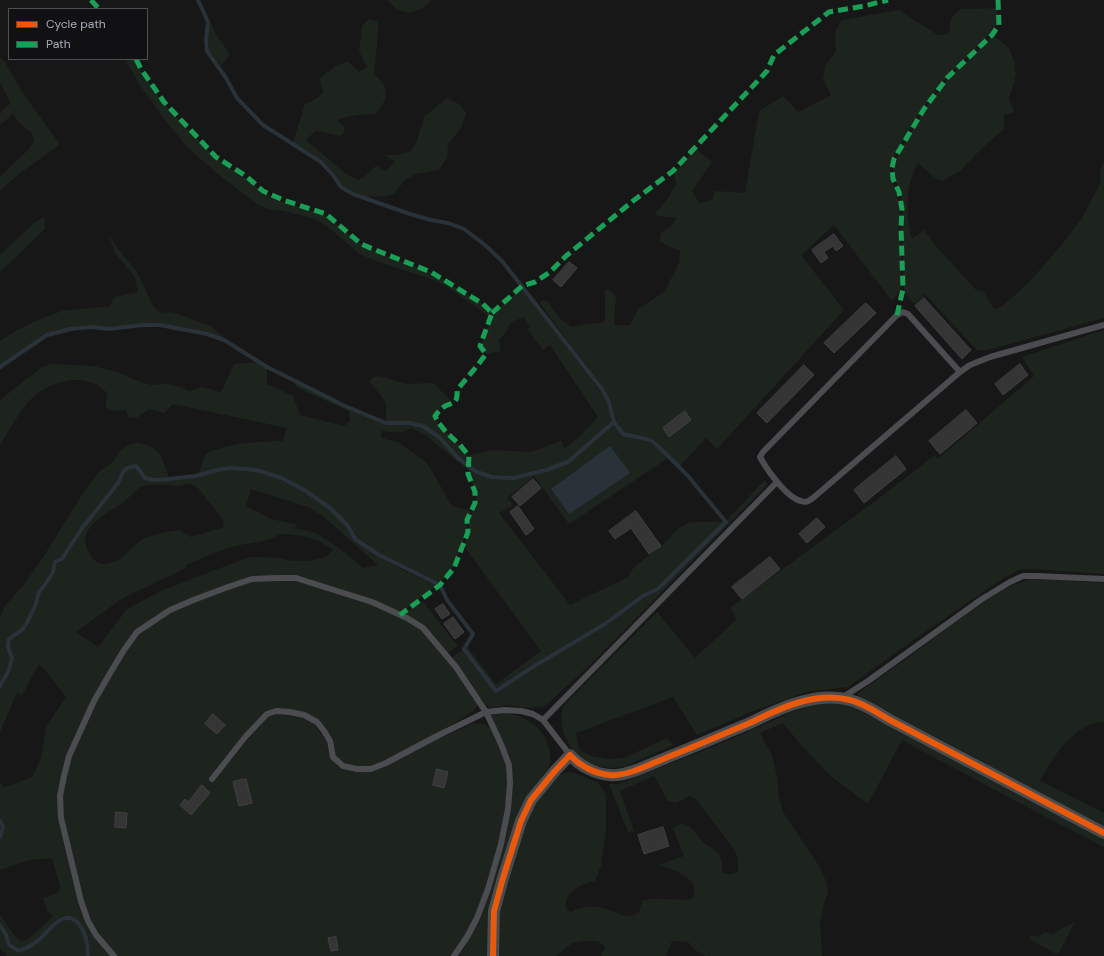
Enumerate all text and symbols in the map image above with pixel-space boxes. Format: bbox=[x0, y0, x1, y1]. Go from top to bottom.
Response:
legend bbox=[8, 8, 148, 60]
text: Cycle path bbox=[46, 16, 106, 32]
text: Path bbox=[46, 36, 71, 52]

